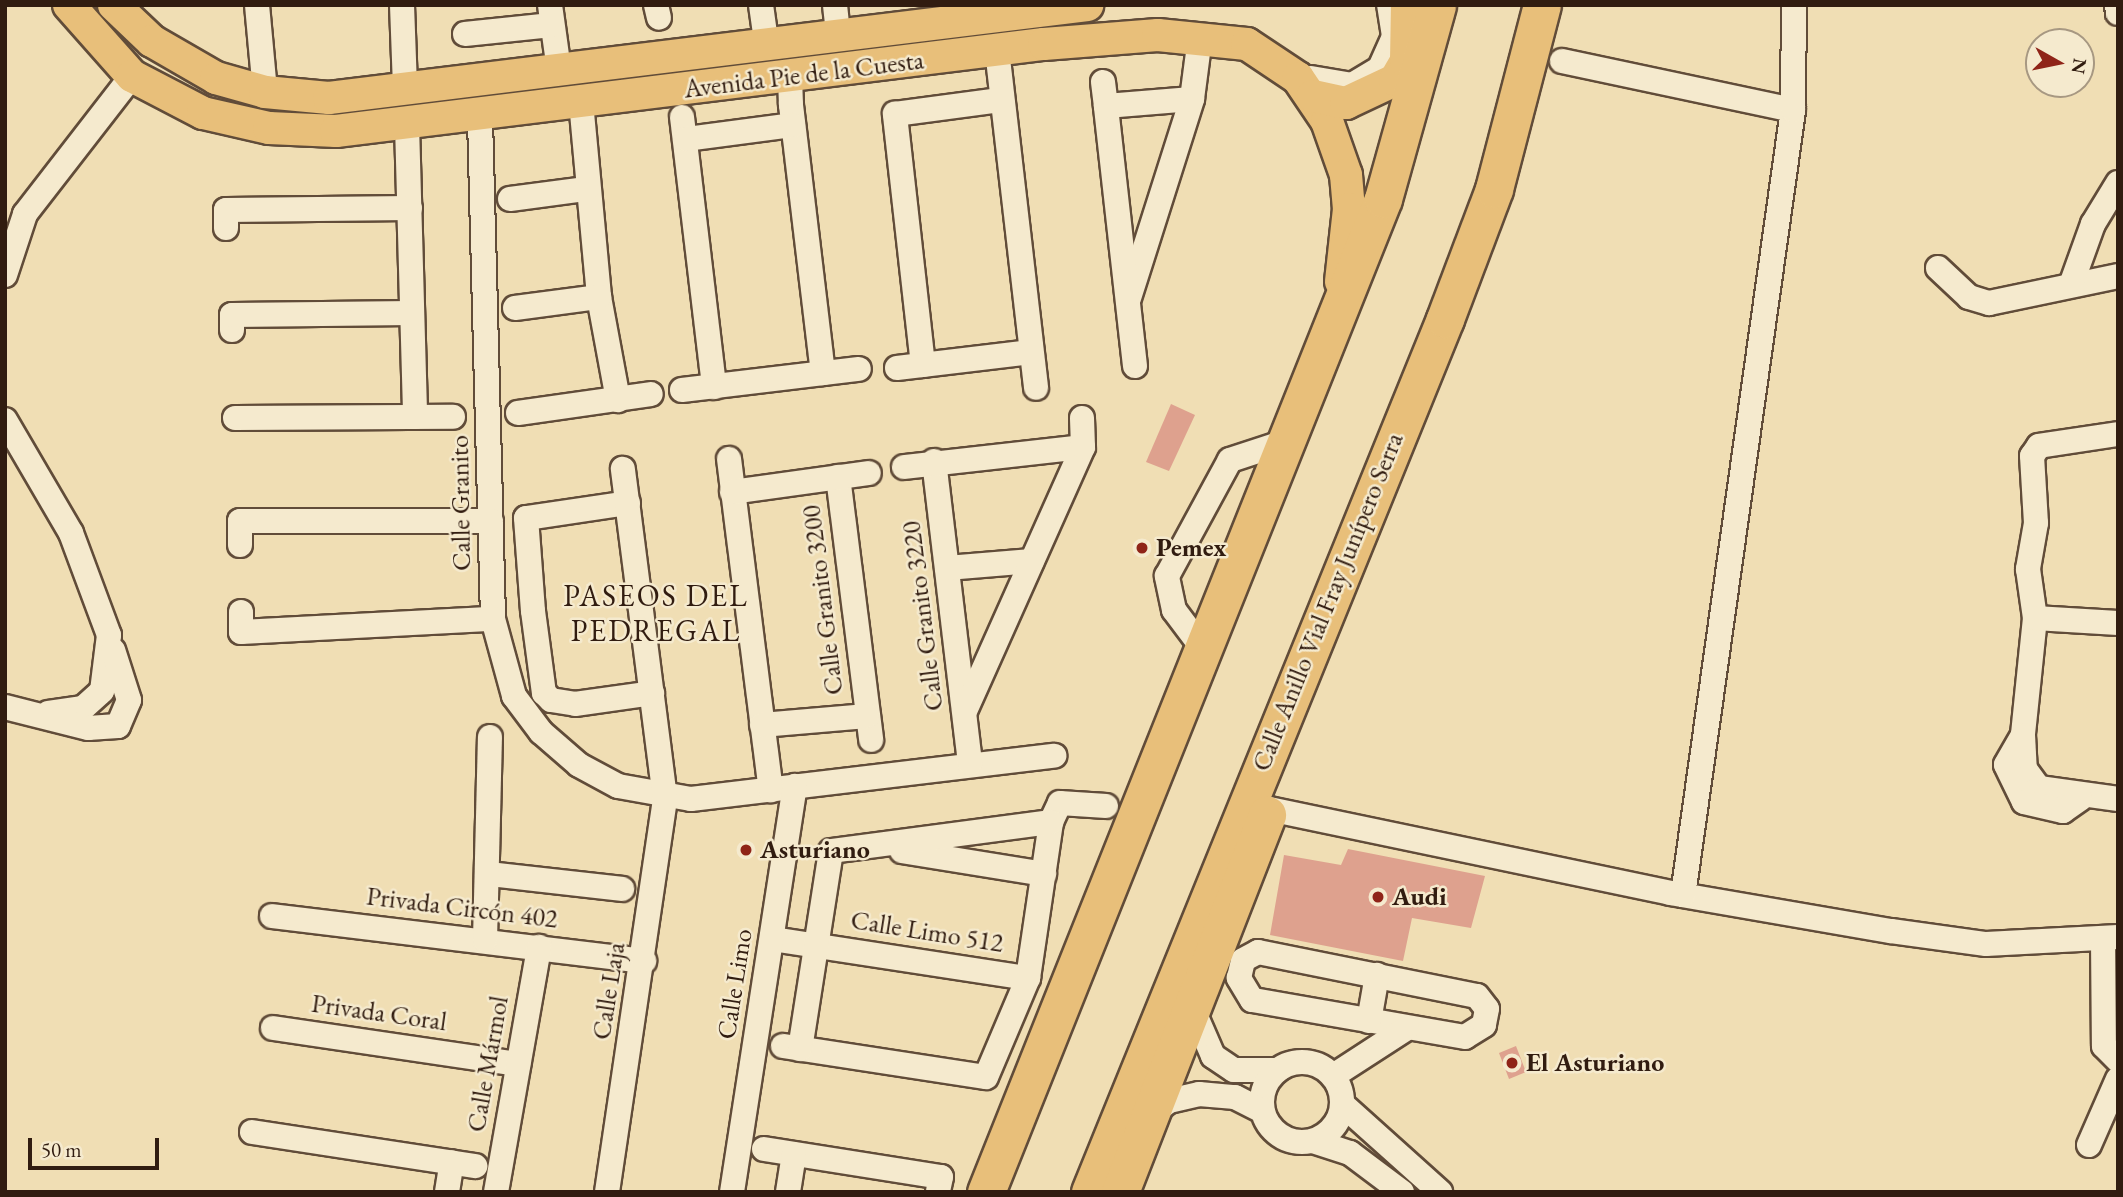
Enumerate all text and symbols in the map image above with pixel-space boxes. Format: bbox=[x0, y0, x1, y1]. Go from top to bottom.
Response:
north arrow bbox=[2025, 28, 2095, 98]
street label: Avenida Pie de la Cuesta bbox=[682, 45, 926, 105]
text: N bbox=[2066, 57, 2093, 76]
street label: Calle Anillo Vial Fray Junípero Serra bbox=[1246, 428, 1410, 776]
street label: Calle Granito bbox=[444, 435, 478, 571]
street label: Calle Granito 3200 bbox=[796, 503, 850, 697]
street label: Calle Granito 3220 bbox=[896, 519, 950, 713]
place label: Pemex bbox=[1156, 532, 1226, 564]
marker: Pemex bbox=[1134, 540, 1150, 556]
district label: PASEOS DEL PEDREGAL bbox=[565, 578, 747, 648]
place label: Asturiano bbox=[760, 834, 870, 866]
marker: Asturiano bbox=[738, 842, 754, 858]
street label: Privada Circón 402 bbox=[365, 881, 559, 935]
place label: Audi bbox=[1392, 881, 1447, 913]
marker: Audi bbox=[1370, 889, 1386, 905]
street label: Calle Limo 512 bbox=[849, 905, 1005, 959]
street label: Calle Limo bbox=[711, 927, 759, 1041]
street label: Calle Laja bbox=[586, 940, 632, 1042]
street label: Privada Coral bbox=[309, 988, 449, 1038]
street label: Calle Mármol bbox=[461, 994, 515, 1134]
place label: El Asturiano bbox=[1526, 1047, 1664, 1079]
marker: El Asturiano bbox=[1504, 1055, 1520, 1071]
scale bar bbox=[32, 1124, 163, 1168]
text: 50 m bbox=[41, 1136, 82, 1163]

